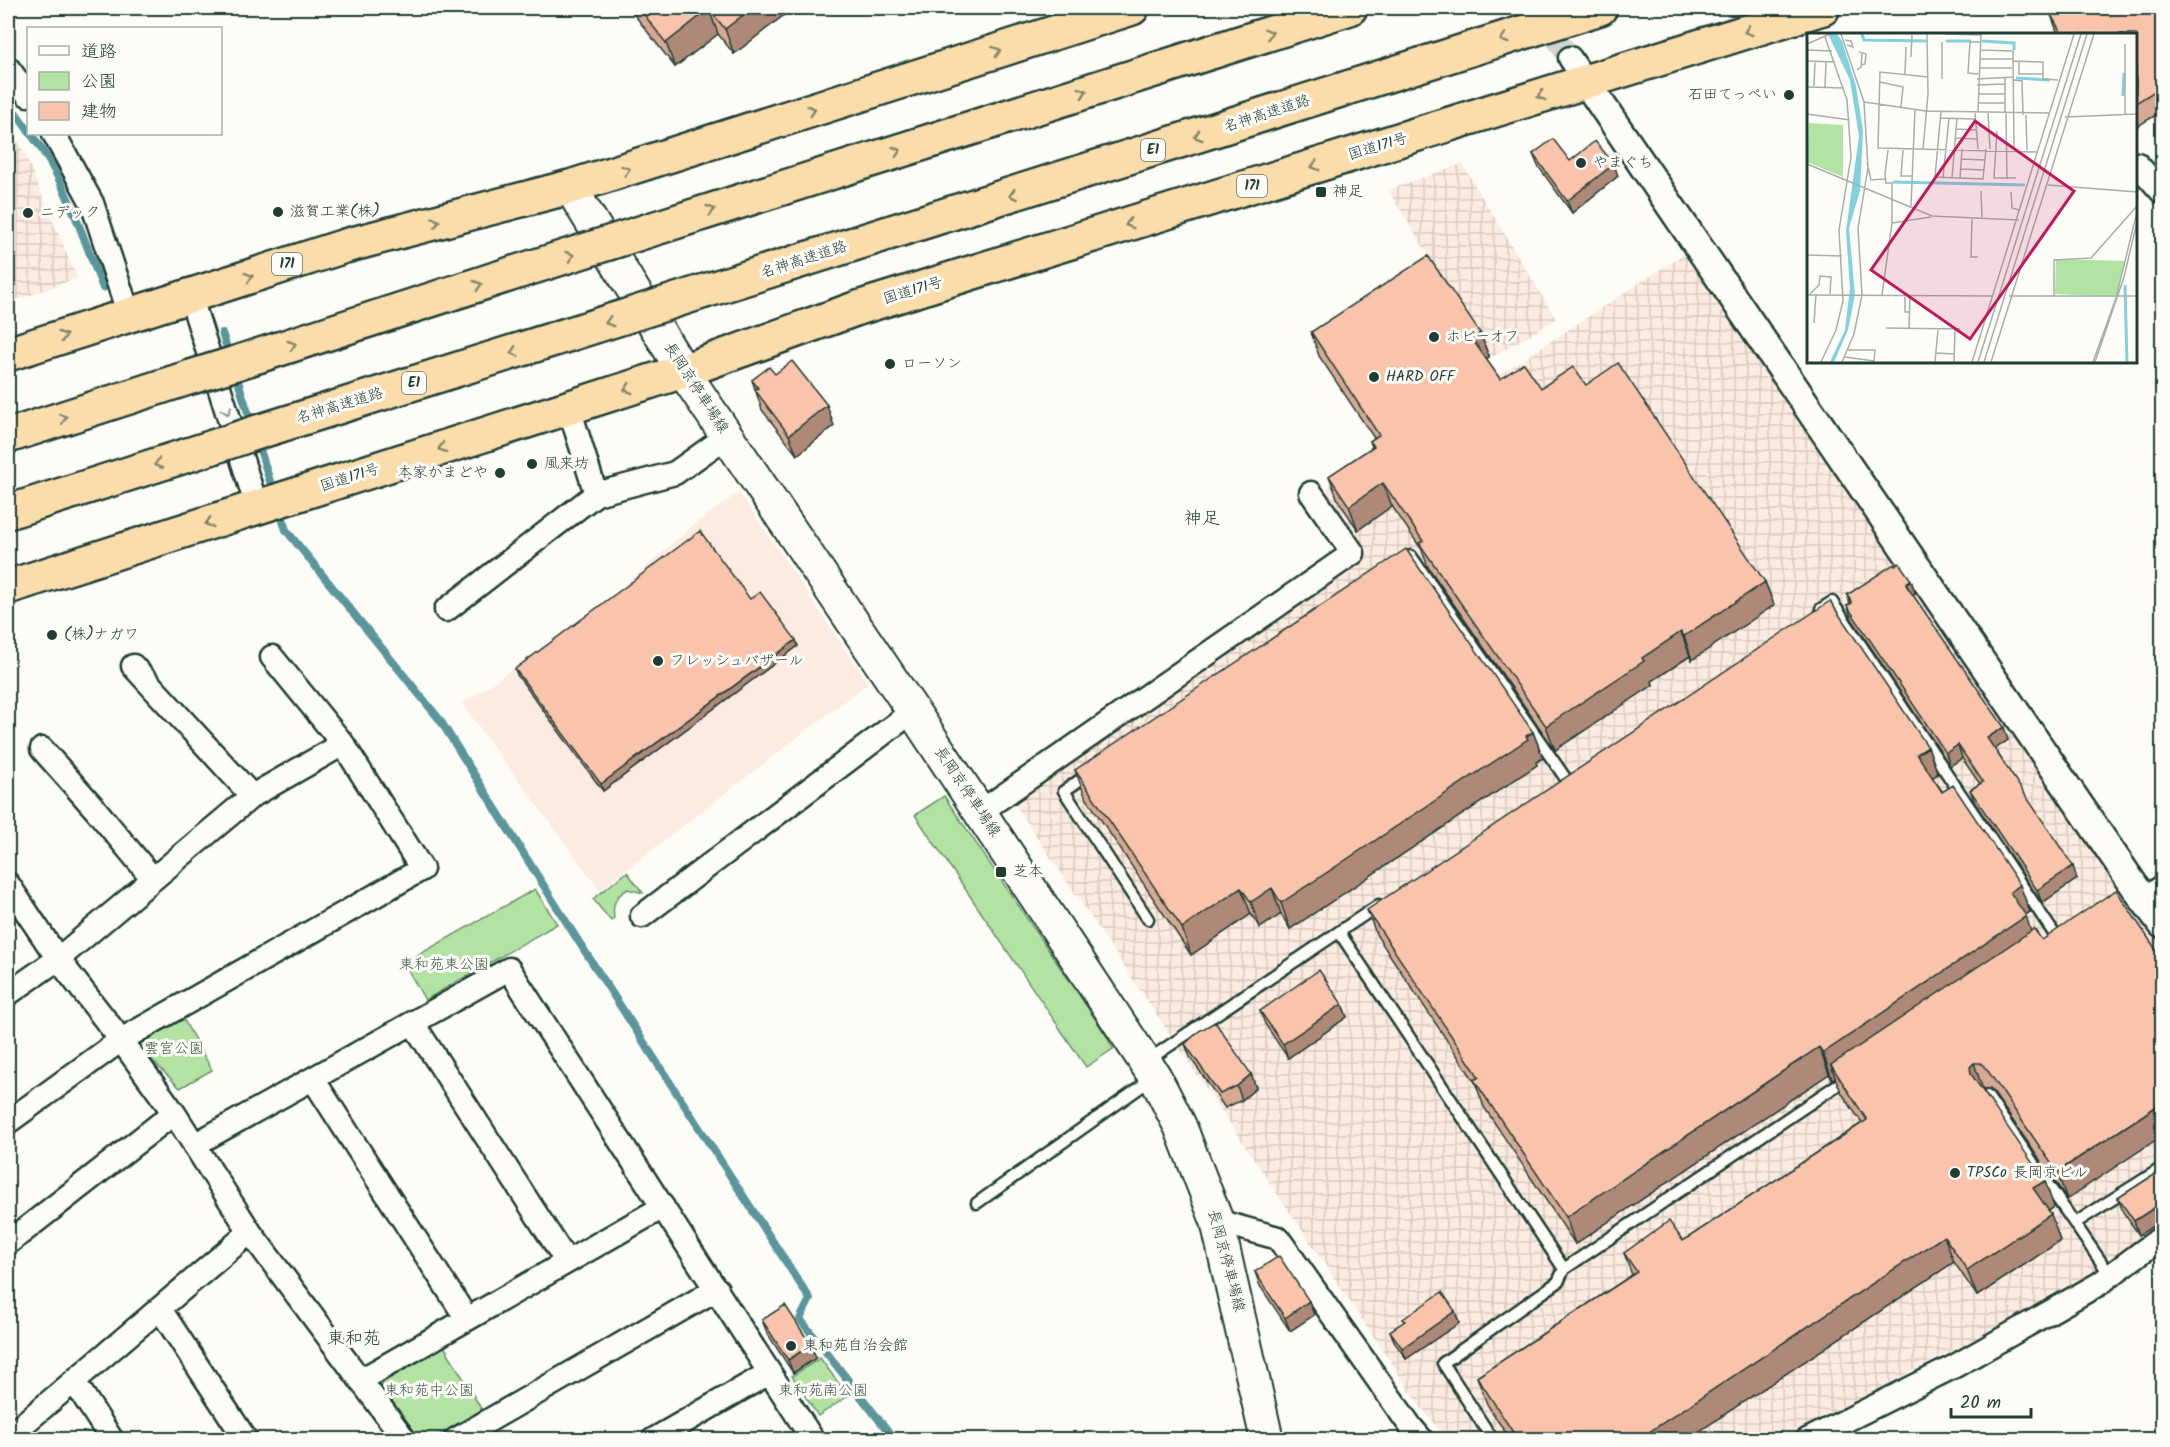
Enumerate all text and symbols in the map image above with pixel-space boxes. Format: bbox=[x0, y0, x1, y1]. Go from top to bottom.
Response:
one-way arrow bbox=[1743, 24, 1754, 37]
legend bbox=[27, 27, 222, 135]
one-way arrow bbox=[1263, 28, 1274, 40]
one-way arrow bbox=[1499, 31, 1510, 44]
inset map bbox=[1807, 33, 2137, 363]
text: 道路 bbox=[81, 38, 117, 67]
one-way arrow bbox=[991, 45, 1002, 58]
text: 公園 bbox=[81, 68, 117, 97]
place label: 石田てっぺい bbox=[1688, 83, 1777, 107]
one-way arrow bbox=[1077, 87, 1088, 99]
marker: 石田てっぺい bbox=[1782, 88, 1796, 102]
street label: 名神高速道路 bbox=[1220, 89, 1314, 139]
one-way arrow bbox=[1536, 89, 1547, 101]
text: 建物 bbox=[81, 98, 117, 127]
one-way arrow bbox=[806, 105, 817, 117]
street label: 国道171号 bbox=[1345, 127, 1411, 167]
one-way arrow bbox=[1193, 129, 1204, 141]
road number: E1 bbox=[1141, 139, 1165, 161]
one-way arrow bbox=[891, 146, 902, 158]
place label: やまぐち bbox=[1593, 151, 1653, 175]
marker: やまぐち bbox=[1574, 156, 1588, 170]
one-way arrow bbox=[1310, 159, 1321, 172]
one-way arrow bbox=[620, 164, 631, 177]
road number: 171 bbox=[1237, 175, 1267, 197]
place label: 神足 bbox=[1333, 180, 1363, 204]
marker: 神足 bbox=[1314, 185, 1328, 199]
one-way arrow bbox=[1008, 187, 1018, 200]
place label: 滋賀工業(株) bbox=[290, 200, 380, 224]
place label: ニデック bbox=[40, 201, 100, 225]
marker: 滋賀工業(株) bbox=[271, 205, 285, 219]
one-way arrow bbox=[706, 205, 716, 217]
marker: ニデック bbox=[21, 206, 35, 220]
one-way arrow bbox=[431, 217, 441, 230]
one-way arrow bbox=[1124, 217, 1135, 229]
street label: 名神高速道路 bbox=[757, 235, 851, 285]
one-way arrow bbox=[564, 250, 575, 263]
road number: 171 bbox=[272, 253, 302, 275]
one-way arrow bbox=[243, 271, 254, 284]
street label: 国道171号 bbox=[880, 271, 946, 311]
one-way arrow bbox=[472, 280, 483, 292]
one-way arrow bbox=[604, 315, 615, 327]
place label: ホビーオフ bbox=[1446, 325, 1519, 349]
marker: ホビーオフ bbox=[1427, 330, 1441, 344]
one-way arrow bbox=[57, 331, 68, 343]
street label: 長岡京停車場線 bbox=[657, 337, 735, 439]
one-way arrow bbox=[286, 340, 297, 352]
one-way arrow bbox=[509, 344, 520, 357]
place label: ローソン bbox=[902, 352, 962, 376]
marker: ローソン bbox=[883, 357, 897, 371]
place label: HARD OFF bbox=[1386, 365, 1456, 389]
marker: HARD OFF bbox=[1367, 370, 1381, 384]
road number: E1 bbox=[402, 372, 426, 394]
street label: 名神高速道路 bbox=[293, 381, 387, 431]
one-way arrow bbox=[623, 382, 634, 394]
one-way arrow bbox=[220, 405, 232, 416]
one-way arrow bbox=[57, 413, 68, 426]
one-way arrow bbox=[437, 441, 448, 453]
place label: 風来坊 bbox=[544, 452, 589, 476]
one-way arrow bbox=[153, 457, 164, 469]
street label: 国道171号 bbox=[317, 457, 383, 499]
marker: 風来坊 bbox=[525, 457, 539, 471]
place label: 本家かまどや bbox=[397, 461, 488, 485]
marker: 本家かまどや bbox=[493, 466, 507, 480]
district label: 神足 bbox=[1184, 505, 1220, 534]
one-way arrow bbox=[204, 516, 215, 528]
place label: (株)ナガワ bbox=[64, 623, 139, 647]
marker: (株)ナガワ bbox=[45, 628, 59, 642]
place label: フレッシュバザール bbox=[670, 649, 803, 673]
marker: フレッシュバザール bbox=[651, 654, 665, 668]
street label: 長岡京停車場線 bbox=[928, 742, 1006, 842]
place label: 芝本 bbox=[1013, 860, 1043, 884]
marker: 芝本 bbox=[994, 865, 1008, 879]
park label: 東和苑東公園 bbox=[399, 953, 489, 977]
park label: 雲宮公園 bbox=[144, 1037, 204, 1061]
place label: TPSCo 長岡京ビル bbox=[1967, 1161, 2088, 1185]
marker: TPSCo 長岡京ビル bbox=[1948, 1166, 1962, 1180]
street label: 長岡京停車場線 bbox=[1201, 1207, 1251, 1315]
district label: 東和苑 bbox=[327, 1325, 381, 1354]
place label: 東和苑自治会館 bbox=[803, 1334, 908, 1358]
marker: 東和苑自治会館 bbox=[784, 1339, 798, 1353]
park label: 東和苑中公園 bbox=[384, 1379, 474, 1403]
park label: 東和苑南公園 bbox=[778, 1379, 868, 1403]
scale bar bbox=[1951, 1381, 2030, 1419]
text: 20 m bbox=[1960, 1389, 2001, 1418]

